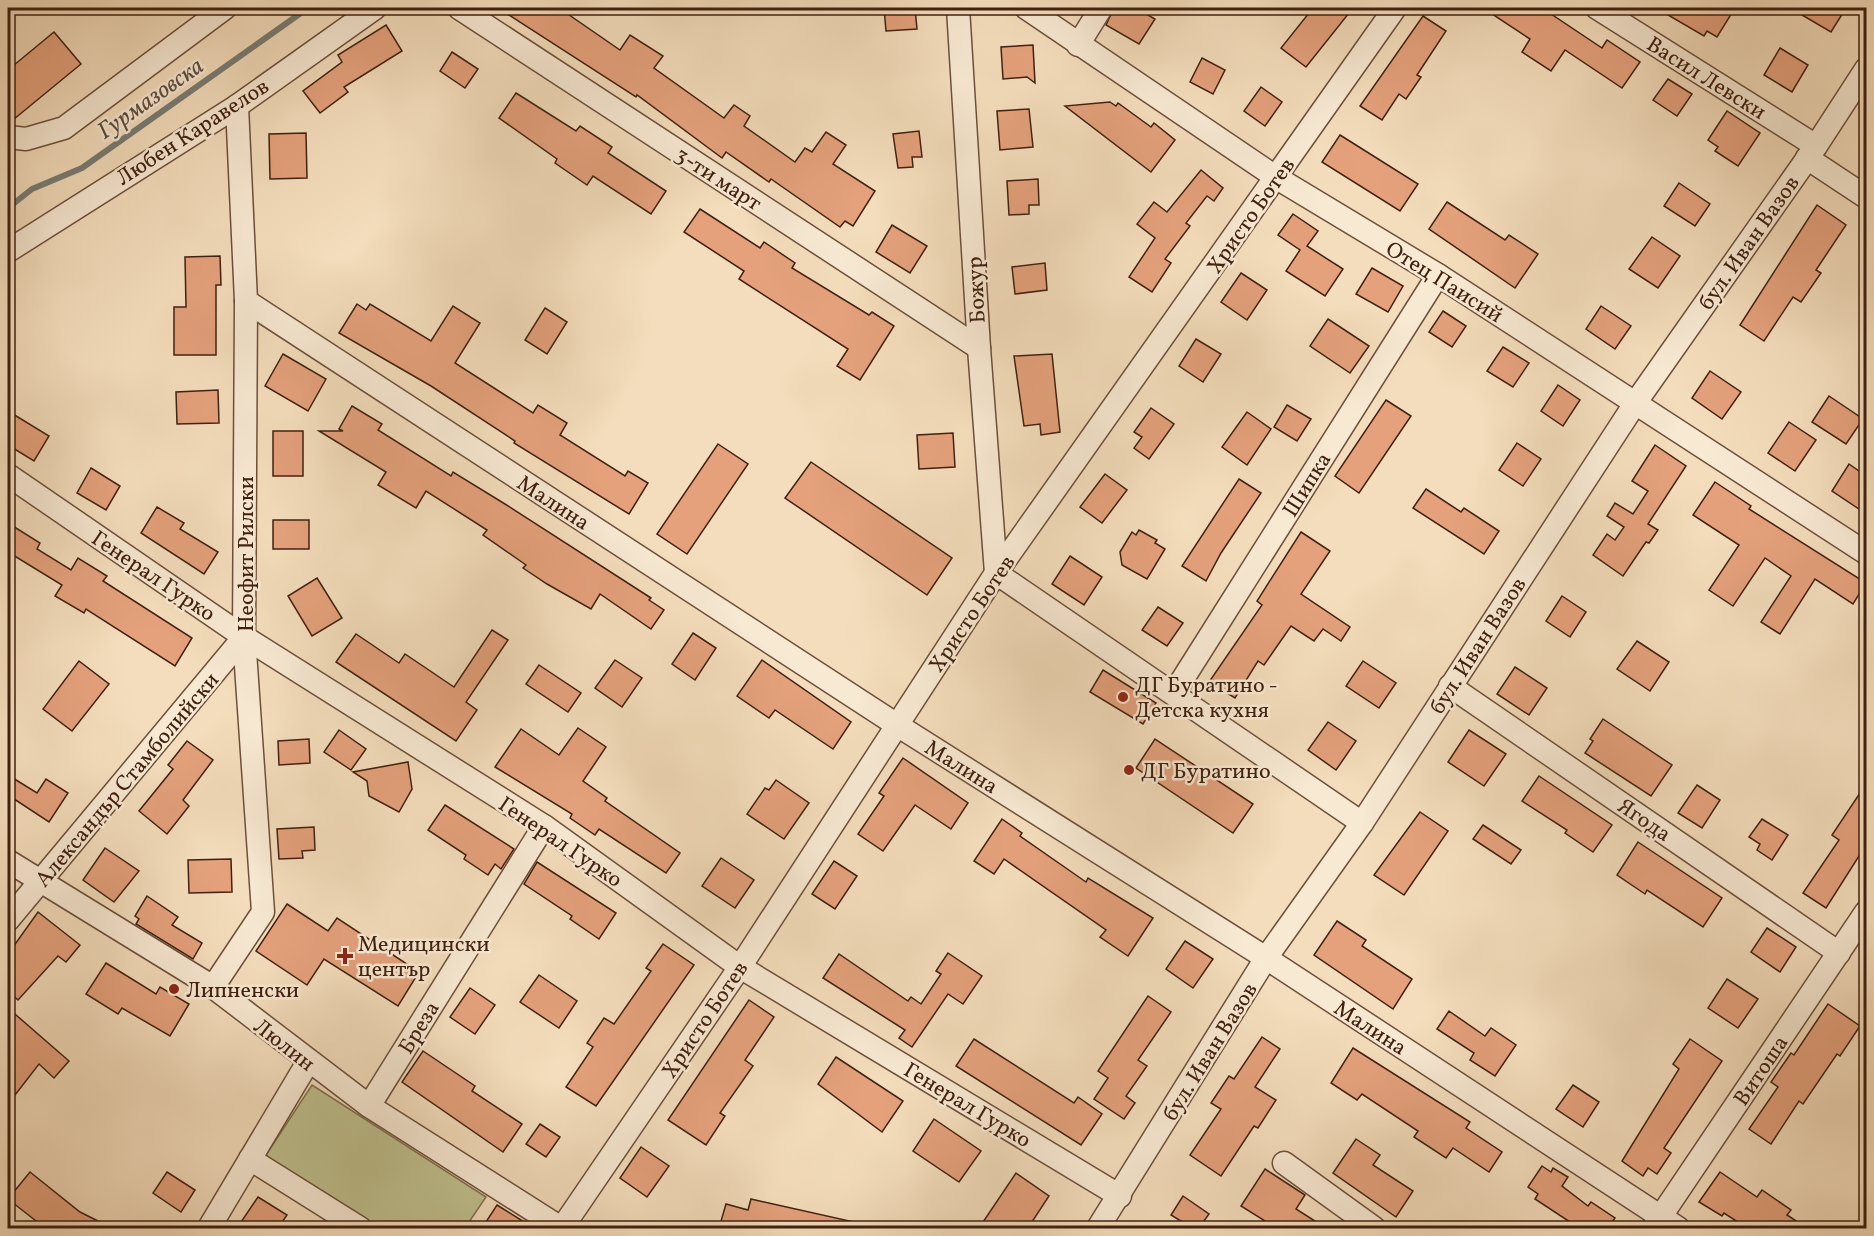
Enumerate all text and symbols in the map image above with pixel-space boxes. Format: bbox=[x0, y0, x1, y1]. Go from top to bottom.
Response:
street label: Васил Левски bbox=[1640, 30, 1771, 128]
water label: Гурмазовска bbox=[91, 50, 211, 149]
street label: Любен Каравелов bbox=[111, 72, 276, 194]
street label: 3-ти март bbox=[668, 140, 767, 220]
street label: Христо Ботев bbox=[1200, 152, 1304, 281]
street label: бул. Иван Вазов bbox=[1692, 170, 1808, 317]
street label: Отец Паисий bbox=[1379, 235, 1508, 332]
street label: Божур bbox=[960, 256, 995, 324]
street label: Шипка bbox=[1276, 447, 1340, 524]
street label: Малина bbox=[510, 469, 595, 539]
street label: Неофит Рилски bbox=[232, 476, 263, 632]
street label: Генерал Гурко bbox=[84, 524, 221, 630]
street label: Христо Ботев bbox=[922, 550, 1024, 679]
street label: бул. Иван Вазов bbox=[1423, 572, 1535, 721]
street label: Александър Стамболийски bbox=[29, 666, 227, 895]
place label: ДГ Буратино - Детска кухня bbox=[1135, 671, 1278, 727]
marker: ДГ Буратино - Детска кухня bbox=[1116, 690, 1130, 704]
street label: Малина bbox=[918, 733, 1003, 803]
place label: ДГ Буратино bbox=[1141, 757, 1271, 788]
marker: ДГ Буратино bbox=[1122, 763, 1136, 777]
street label: Генерал Гурко bbox=[491, 790, 628, 896]
street label: Ягода bbox=[1611, 792, 1677, 850]
place label: Медицински център bbox=[358, 930, 490, 986]
marker: Медицински център bbox=[336, 947, 354, 965]
street label: Христо Ботев bbox=[655, 956, 757, 1085]
place label: Липненски bbox=[186, 976, 299, 1007]
street label: бул. Иван Вазов bbox=[1156, 977, 1266, 1127]
marker: Липненски bbox=[167, 982, 181, 996]
street label: Малина bbox=[1327, 994, 1412, 1064]
street label: Бреза bbox=[392, 996, 448, 1061]
street label: Люлин bbox=[246, 1012, 321, 1080]
street label: Витоша bbox=[1727, 1030, 1797, 1113]
street label: Генерал Гурко bbox=[897, 1056, 1036, 1156]

